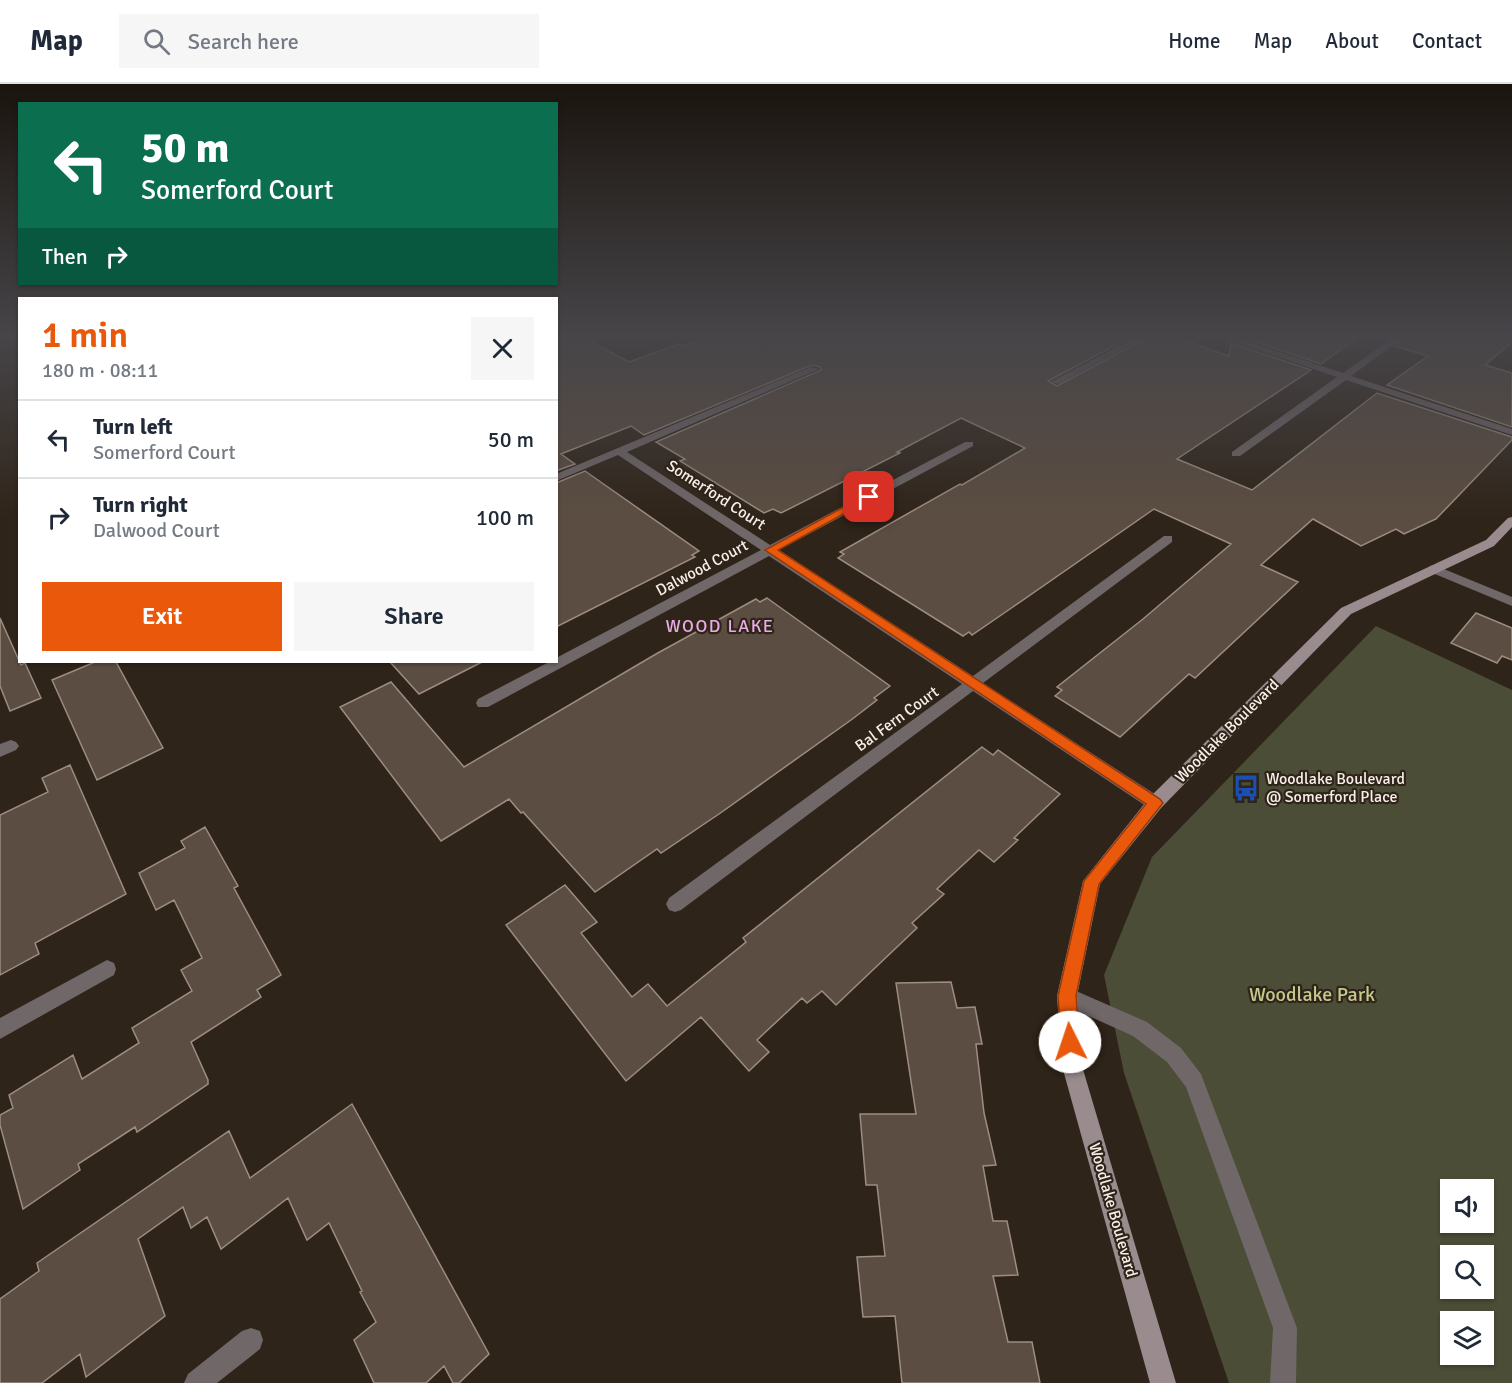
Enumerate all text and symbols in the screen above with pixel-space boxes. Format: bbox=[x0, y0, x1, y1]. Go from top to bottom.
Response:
search box bbox=[119, 14, 539, 68]
text: Map bbox=[30, 24, 83, 58]
icon: search bbox=[140, 25, 173, 58]
text: Search here bbox=[188, 28, 299, 55]
text: Home bbox=[1168, 28, 1221, 54]
text: Map bbox=[1254, 28, 1292, 54]
text: About bbox=[1325, 28, 1379, 54]
text: Contact bbox=[1412, 28, 1482, 54]
text: 50 m bbox=[141, 123, 230, 174]
icon: left bbox=[42, 126, 120, 204]
text: Somerford Court bbox=[141, 174, 333, 207]
icon: right bbox=[100, 240, 133, 273]
text: Then bbox=[42, 243, 88, 270]
text: 1 min bbox=[42, 313, 128, 358]
button: close bbox=[471, 317, 534, 380]
text: 180 m · 08:11 bbox=[42, 358, 158, 383]
text: Turn left bbox=[93, 413, 173, 440]
icon: left bbox=[42, 423, 75, 456]
text: 50 m bbox=[488, 426, 534, 453]
text: Somerford Court bbox=[93, 440, 236, 465]
street label: Somerford Court bbox=[663, 456, 770, 535]
pin bbox=[843, 471, 894, 522]
icon: arrive bbox=[852, 480, 885, 513]
text: Turn right bbox=[93, 491, 188, 518]
icon: right bbox=[42, 501, 75, 534]
text: 100 m bbox=[476, 504, 534, 531]
text: Dalwood Court bbox=[93, 518, 220, 543]
street label: Dalwood Court bbox=[653, 535, 752, 601]
button: Exit bbox=[42, 582, 282, 651]
button: Share bbox=[294, 582, 534, 651]
district label: WOOD LAKE bbox=[665, 615, 775, 637]
street label: Woodlake Boulevard bbox=[1171, 675, 1283, 787]
street label: Bal Fern Court bbox=[851, 682, 943, 756]
place label: Woodlake Boulevard @ Somerford Place bbox=[1266, 769, 1405, 807]
bus stop icon: Woodlake Boulevard @ Somerford Place bbox=[1231, 773, 1261, 803]
park label: Woodlake Park bbox=[1249, 982, 1375, 1007]
position arrow bbox=[1038, 1010, 1102, 1074]
street label: Woodlake Boulevard bbox=[1084, 1141, 1142, 1279]
map controls bbox=[1440, 1179, 1494, 1365]
button: sound bbox=[1440, 1179, 1494, 1233]
button: search bbox=[1440, 1245, 1494, 1299]
button: layers bbox=[1440, 1311, 1494, 1365]

